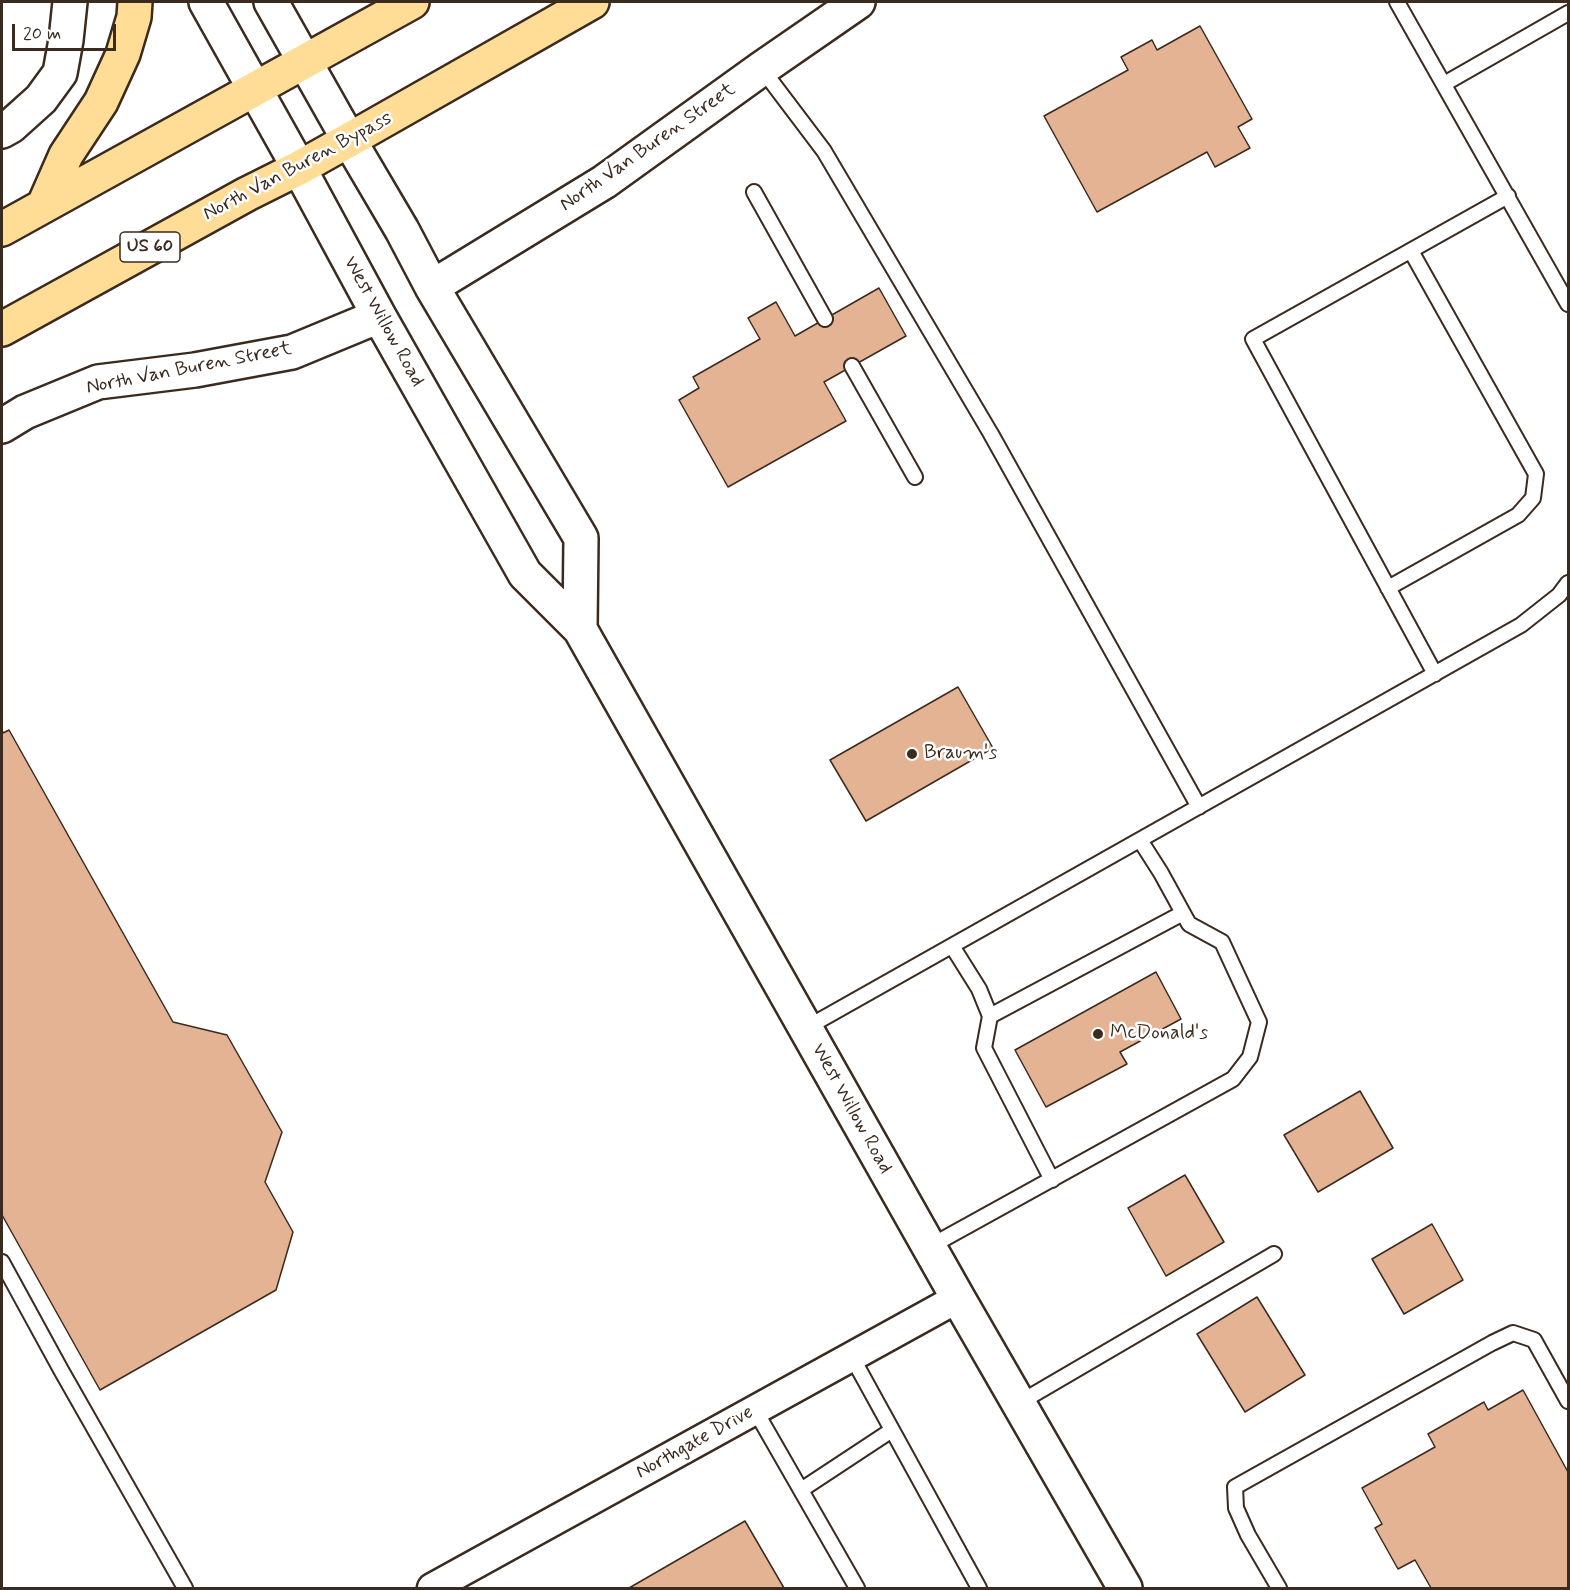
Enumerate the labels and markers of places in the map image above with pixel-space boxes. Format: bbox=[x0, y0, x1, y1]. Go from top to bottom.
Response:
place label: Braum's bbox=[924, 742, 997, 766]
marker: Braum's bbox=[905, 747, 919, 761]
place label: McDonald's bbox=[1110, 1022, 1208, 1046]
marker: McDonald's bbox=[1091, 1027, 1105, 1041]

